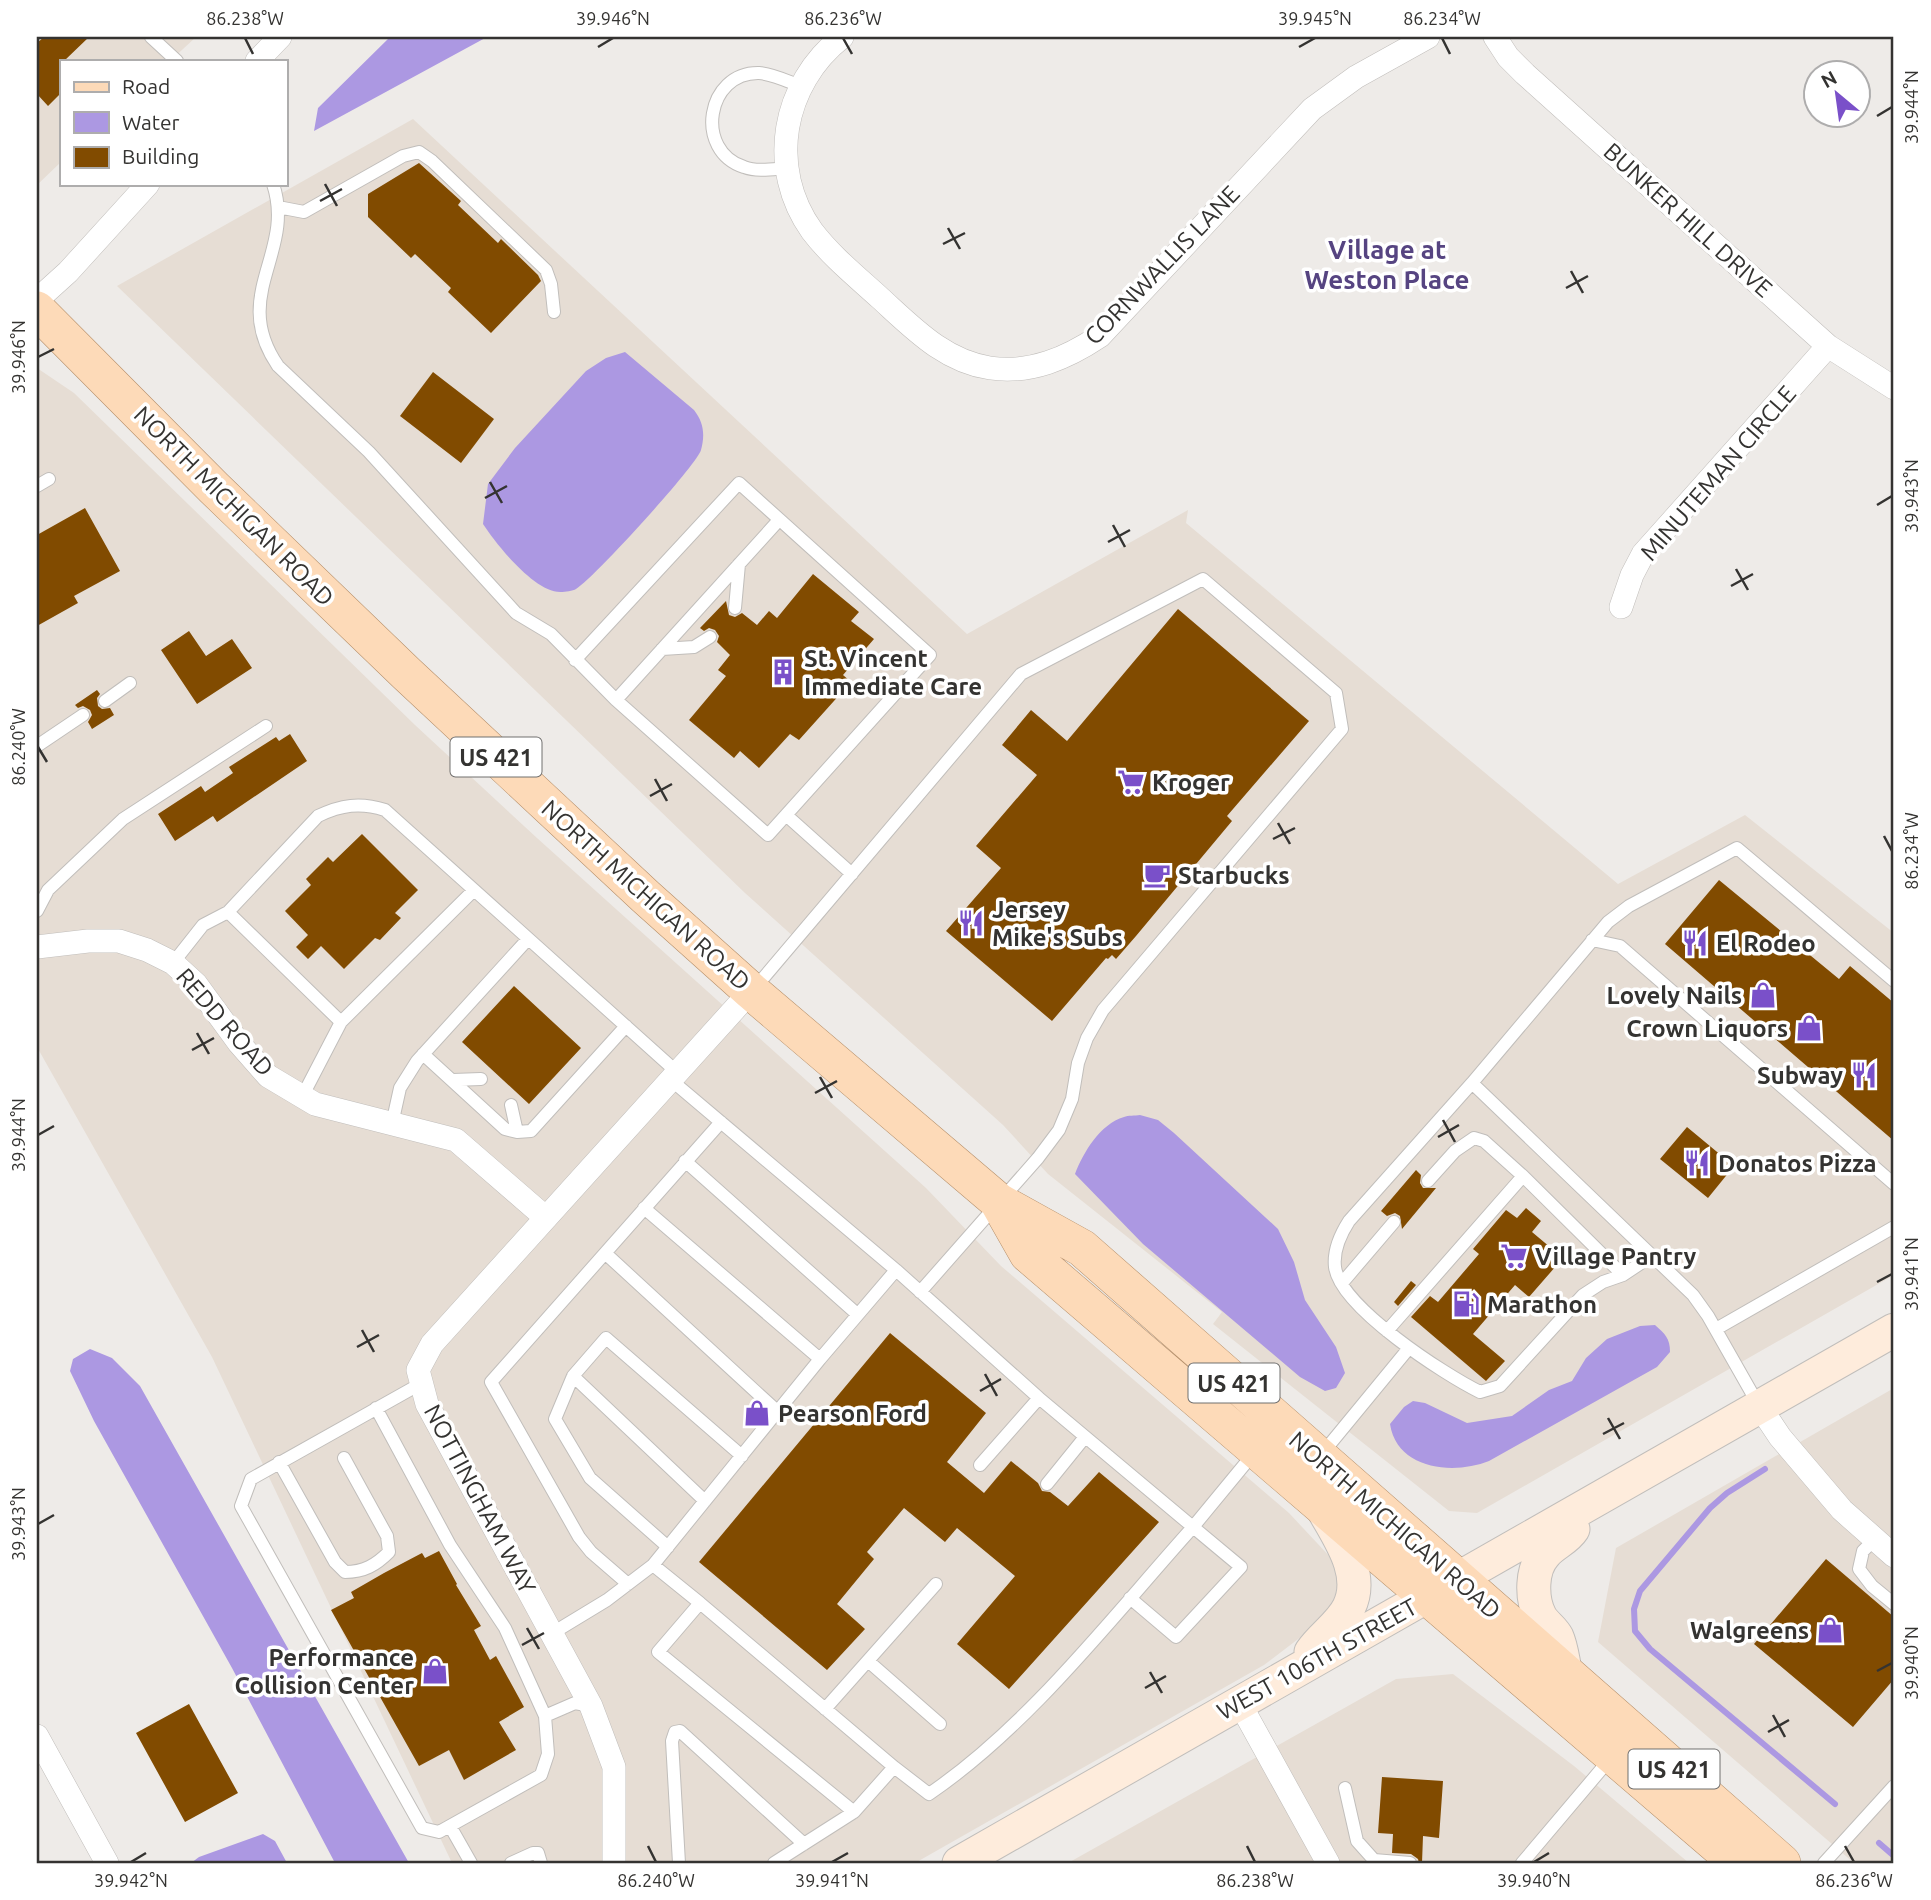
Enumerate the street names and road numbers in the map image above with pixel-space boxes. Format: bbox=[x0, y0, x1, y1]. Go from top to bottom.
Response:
street label: BUNKER HILL DRIVE bbox=[1598, 137, 1778, 303]
street label: CORNWALLIS LANE bbox=[1079, 180, 1245, 350]
street label: MINUTEMAN CIRCLE bbox=[1635, 380, 1801, 566]
street label: NORTH MICHIGAN ROAD bbox=[129, 401, 339, 611]
road number: US 421 bbox=[450, 737, 542, 776]
street label: NORTH MICHIGAN ROAD bbox=[536, 794, 756, 996]
street label: REDD ROAD bbox=[171, 963, 279, 1081]
road number: US 421 bbox=[1188, 1364, 1280, 1402]
street label: NOTTINGHAM WAY bbox=[419, 1400, 541, 1598]
street label: NORTH MICHIGAN ROAD bbox=[1284, 1426, 1506, 1624]
street label: WEST 106TH STREET bbox=[1212, 1593, 1422, 1725]
road number: US 421 bbox=[1628, 1750, 1720, 1788]

